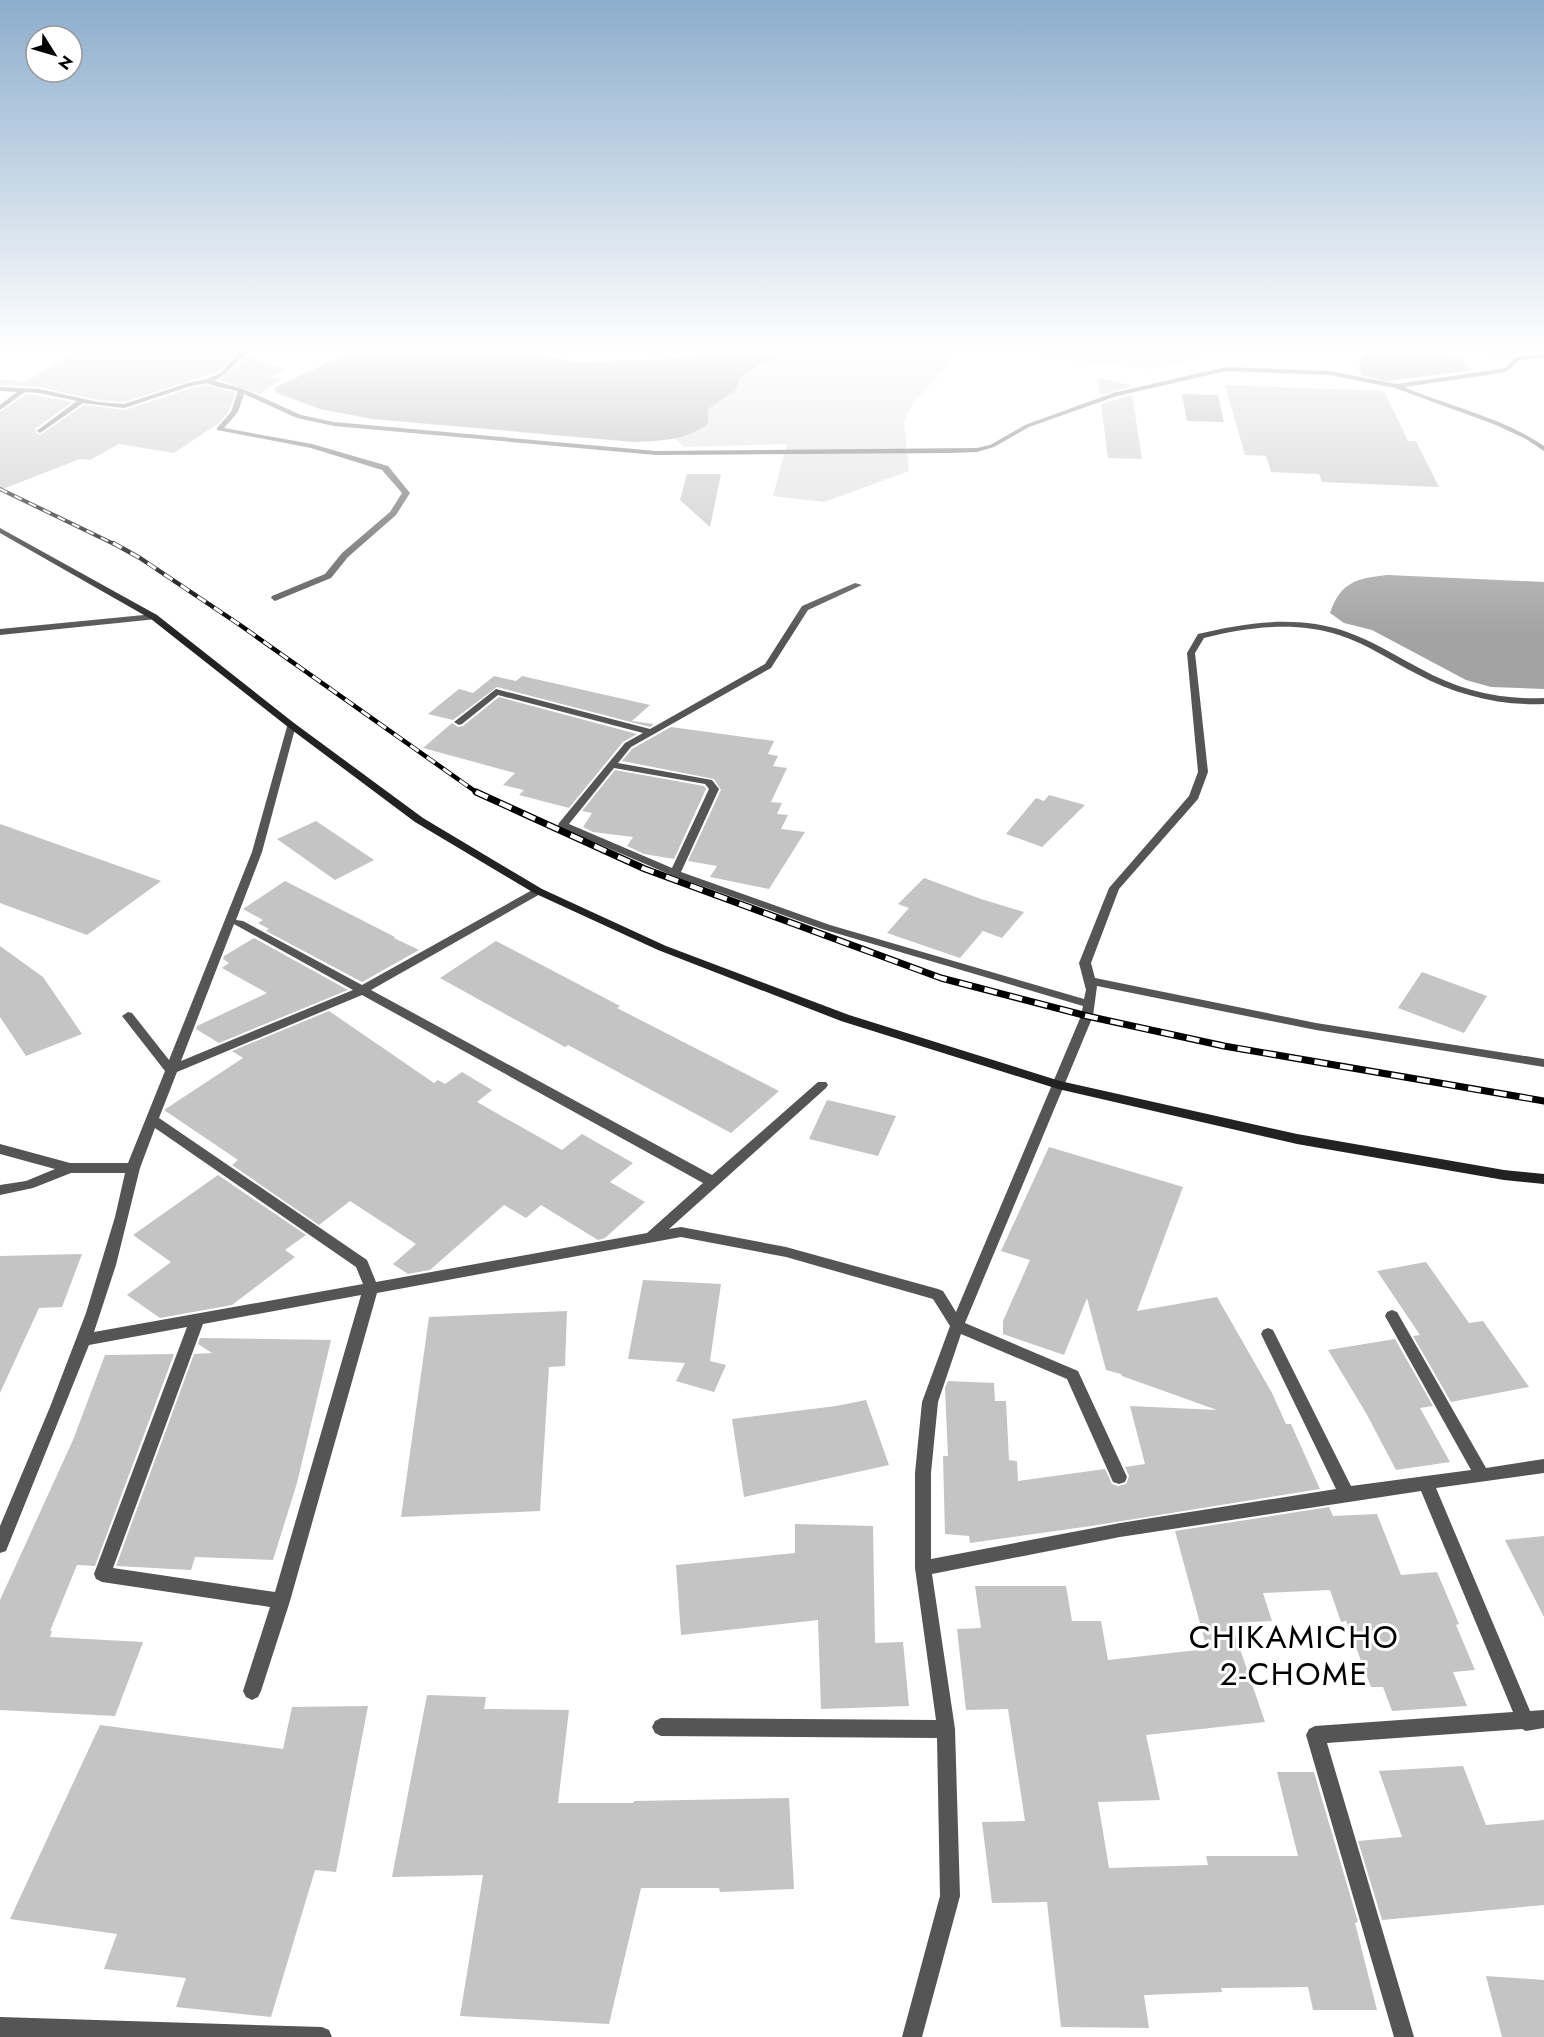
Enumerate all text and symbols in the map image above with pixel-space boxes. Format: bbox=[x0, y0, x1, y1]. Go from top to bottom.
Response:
north arrow bbox=[24, 24, 84, 84]
text: N bbox=[53, 51, 79, 75]
district label: CHIKAMICHO 2-CHOME bbox=[1189, 1614, 1399, 1697]

